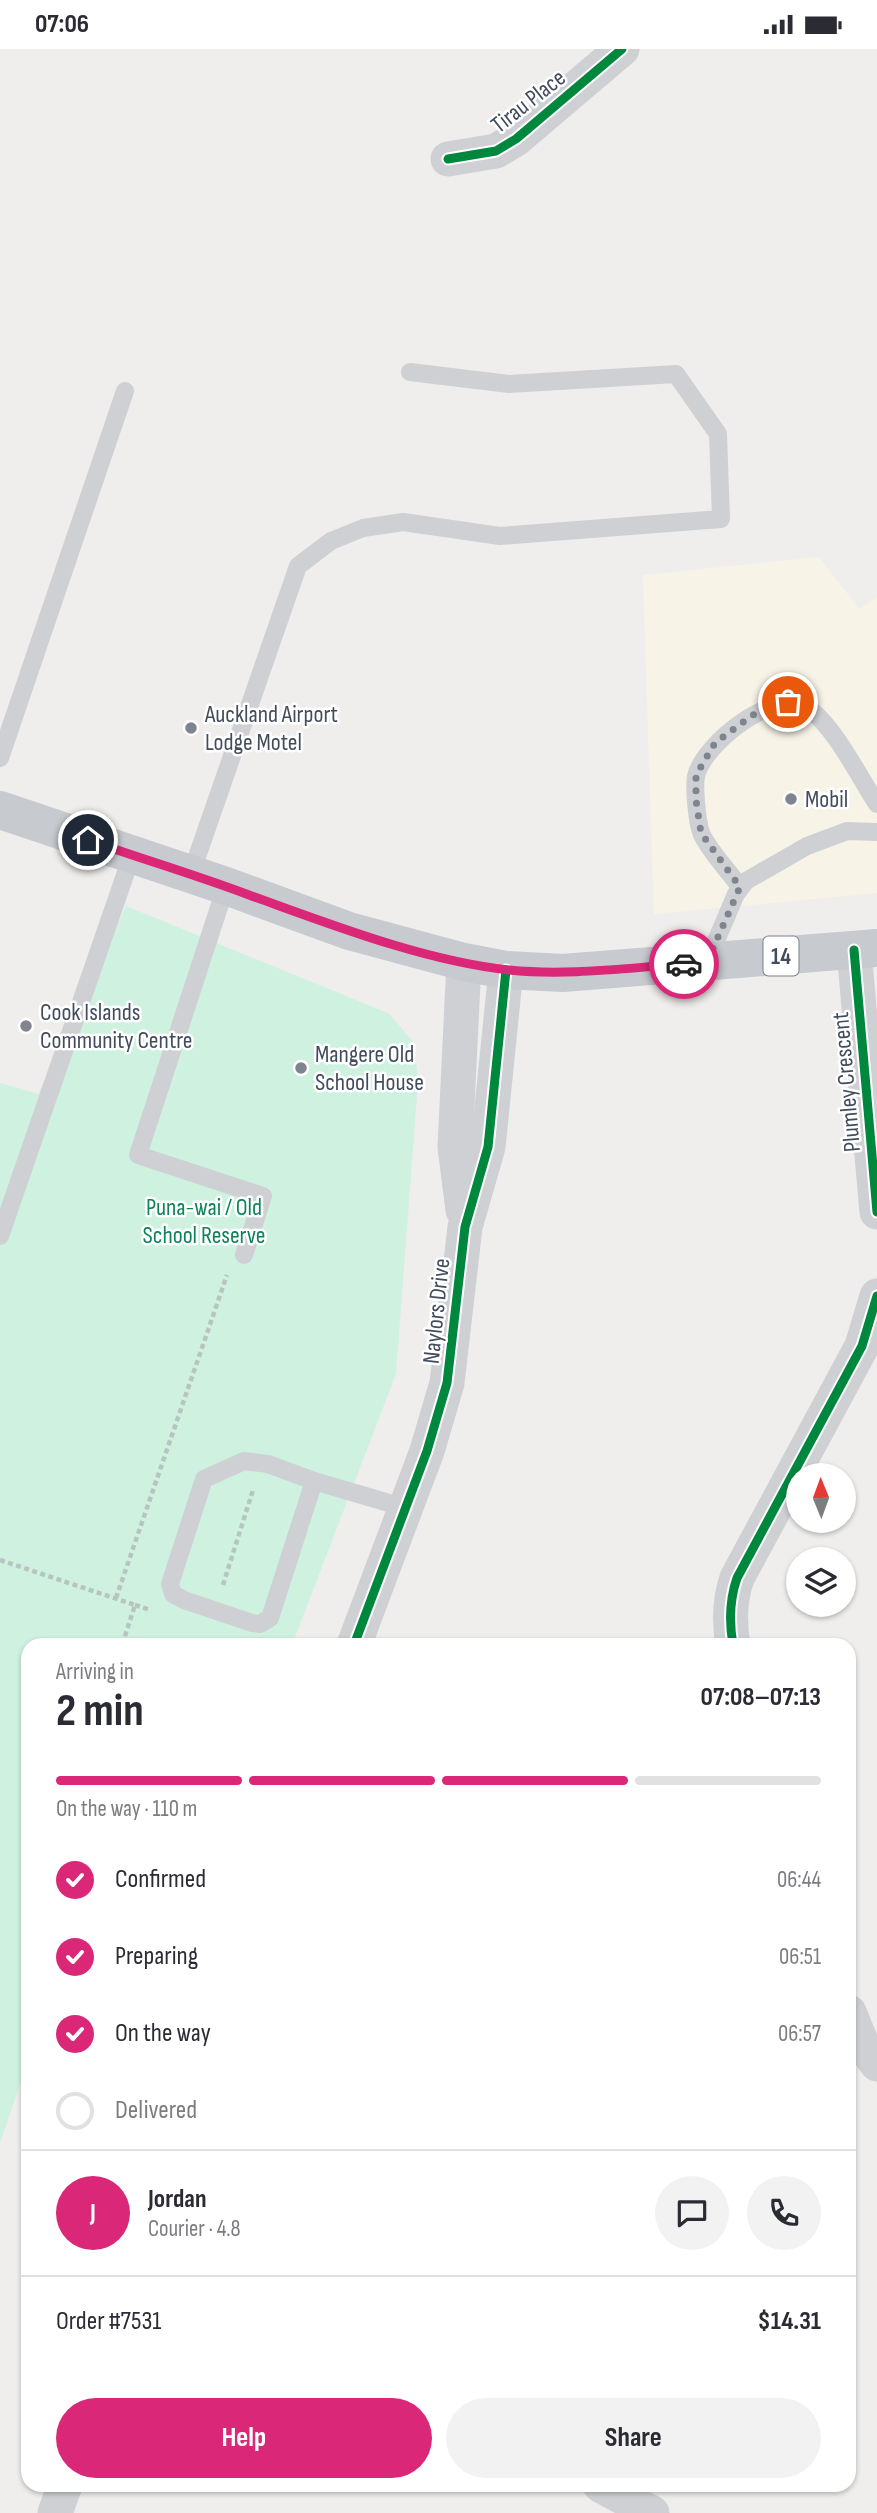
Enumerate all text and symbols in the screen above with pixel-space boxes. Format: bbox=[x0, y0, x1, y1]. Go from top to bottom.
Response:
text: 07:06 bbox=[35, 9, 89, 40]
street label: Tirau Place bbox=[485, 63, 571, 140]
pin bbox=[758, 672, 818, 732]
icon: bag bbox=[769, 683, 807, 721]
place label: Auckland Airport Lodge Motel bbox=[204, 700, 338, 757]
marker: Auckland Airport Lodge Motel bbox=[183, 720, 199, 736]
place label: Mobil bbox=[805, 785, 848, 814]
marker: Mobil bbox=[783, 791, 799, 807]
pin bbox=[58, 810, 118, 870]
icon: home bbox=[69, 821, 107, 859]
courier bbox=[649, 929, 719, 999]
road number: 14 bbox=[764, 937, 798, 975]
icon: car bbox=[665, 945, 703, 983]
place label: Cook Islands Community Centre bbox=[40, 998, 192, 1055]
street label: Plumley Crescent bbox=[826, 1011, 867, 1153]
marker: Cook Islands Community Centre bbox=[18, 1018, 34, 1034]
place label: Mangere Old School House bbox=[315, 1040, 424, 1097]
marker: Mangere Old School House bbox=[293, 1060, 309, 1076]
park label: Puna-wai / Old School Reserve bbox=[143, 1193, 265, 1250]
street label: Naylors Drive bbox=[417, 1257, 456, 1365]
north arrow bbox=[786, 1463, 856, 1533]
map controls bbox=[786, 1463, 856, 1617]
button: layers bbox=[786, 1547, 856, 1617]
text: Arriving in bbox=[56, 1658, 134, 1686]
text: 07:08–07:13 bbox=[701, 1682, 821, 1713]
text: 2 min bbox=[56, 1684, 144, 1739]
text: On the way · 110 m bbox=[56, 1795, 197, 1823]
icon: check bbox=[56, 1861, 94, 1899]
text: Confirmed bbox=[115, 1864, 206, 1895]
text: 06:44 bbox=[777, 1866, 821, 1894]
icon: check bbox=[56, 1938, 94, 1976]
text: Preparing bbox=[115, 1941, 198, 1972]
text: 06:51 bbox=[779, 1943, 821, 1971]
icon: check bbox=[56, 2015, 94, 2053]
text: On the way bbox=[115, 2018, 211, 2049]
text: 06:57 bbox=[778, 2020, 821, 2048]
text: Delivered bbox=[115, 2095, 197, 2126]
button: chat bbox=[655, 2176, 729, 2250]
button: phone bbox=[747, 2176, 821, 2250]
text: Jordan bbox=[148, 2184, 206, 2215]
text: J bbox=[90, 2198, 96, 2229]
text: Courier · 4.8 bbox=[148, 2215, 241, 2243]
text: Order #7531 bbox=[56, 2306, 161, 2337]
text: $14.31 bbox=[757, 2306, 821, 2337]
button: Help bbox=[56, 2398, 432, 2478]
button: Share bbox=[446, 2398, 821, 2478]

